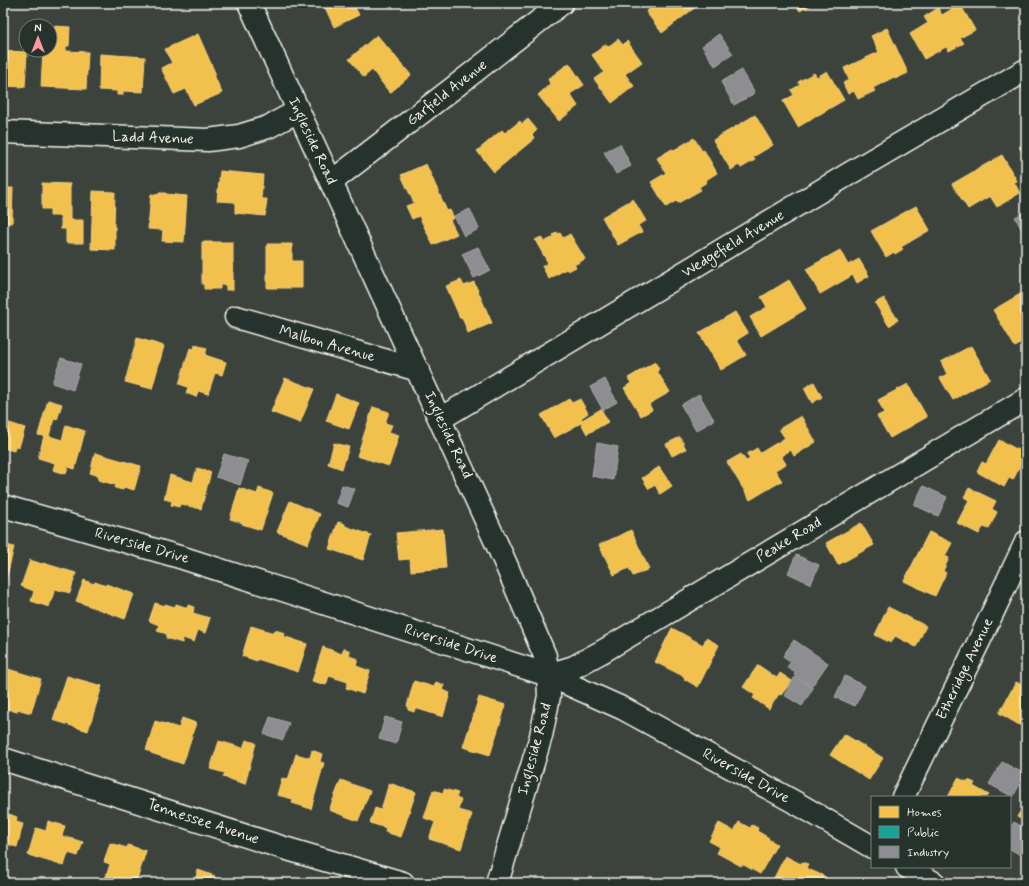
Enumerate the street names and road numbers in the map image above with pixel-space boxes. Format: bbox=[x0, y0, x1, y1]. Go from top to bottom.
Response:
street label: Garfield Avenue bbox=[403, 55, 492, 131]
street label: Ingleside Road bbox=[282, 94, 341, 189]
street label: Ladd Avenue bbox=[112, 127, 194, 149]
street label: Wedgefield Avenue bbox=[678, 205, 789, 283]
street label: Malbon Avenue bbox=[277, 321, 377, 367]
street label: Ingleside Road bbox=[418, 388, 477, 483]
street label: Peake Road bbox=[753, 513, 825, 567]
street label: Riverside Drive bbox=[92, 523, 192, 569]
street label: Etheridge Avenue bbox=[932, 615, 999, 724]
street label: Riverside Drive bbox=[402, 619, 500, 669]
street label: Ingleside Road bbox=[513, 701, 558, 797]
street label: Riverside Drive bbox=[699, 744, 793, 808]
street label: Tennessee Avenue bbox=[144, 794, 262, 850]

